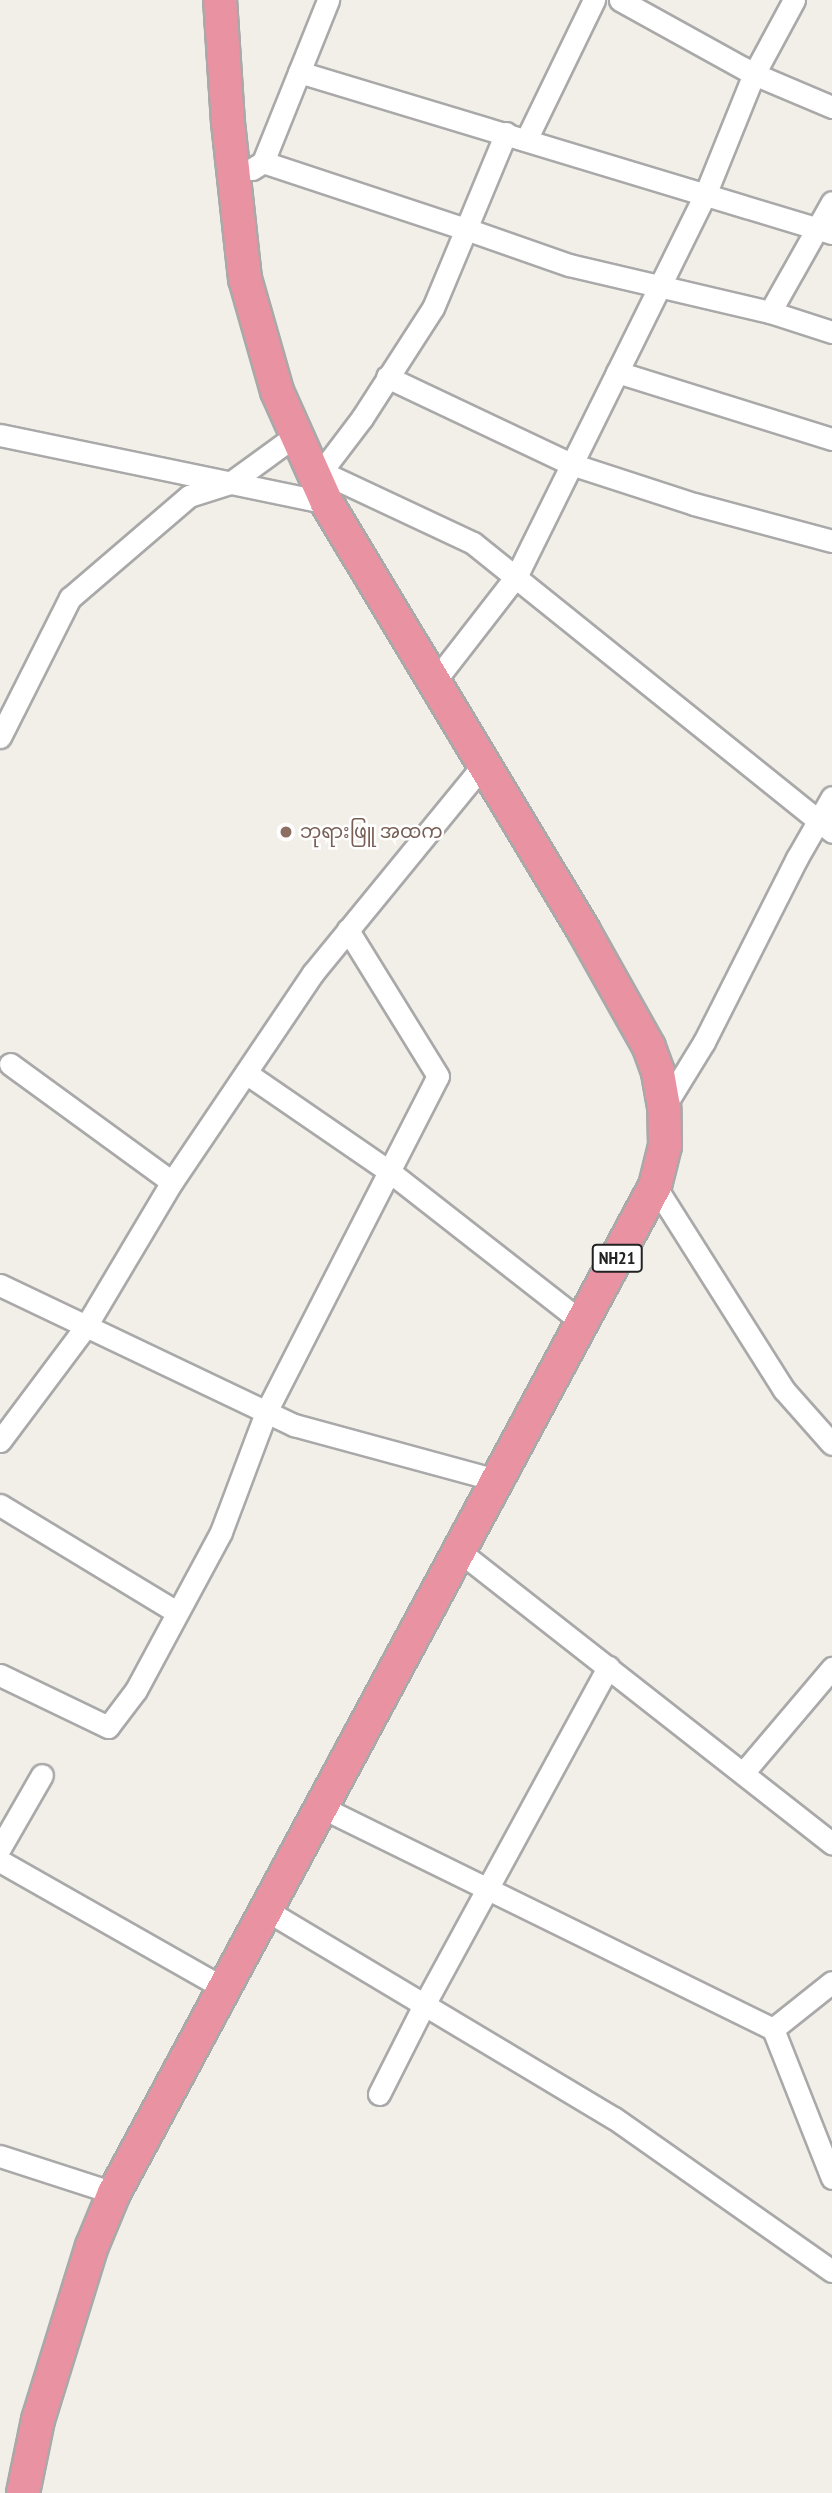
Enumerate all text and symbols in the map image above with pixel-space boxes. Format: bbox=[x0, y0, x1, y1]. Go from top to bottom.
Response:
place label: ဘုရားဖြူ အထက bbox=[300, 821, 443, 843]
marker: ဘုရားဖြူ အထက bbox=[278, 824, 294, 840]
road number: NH21 bbox=[591, 1244, 643, 1273]

